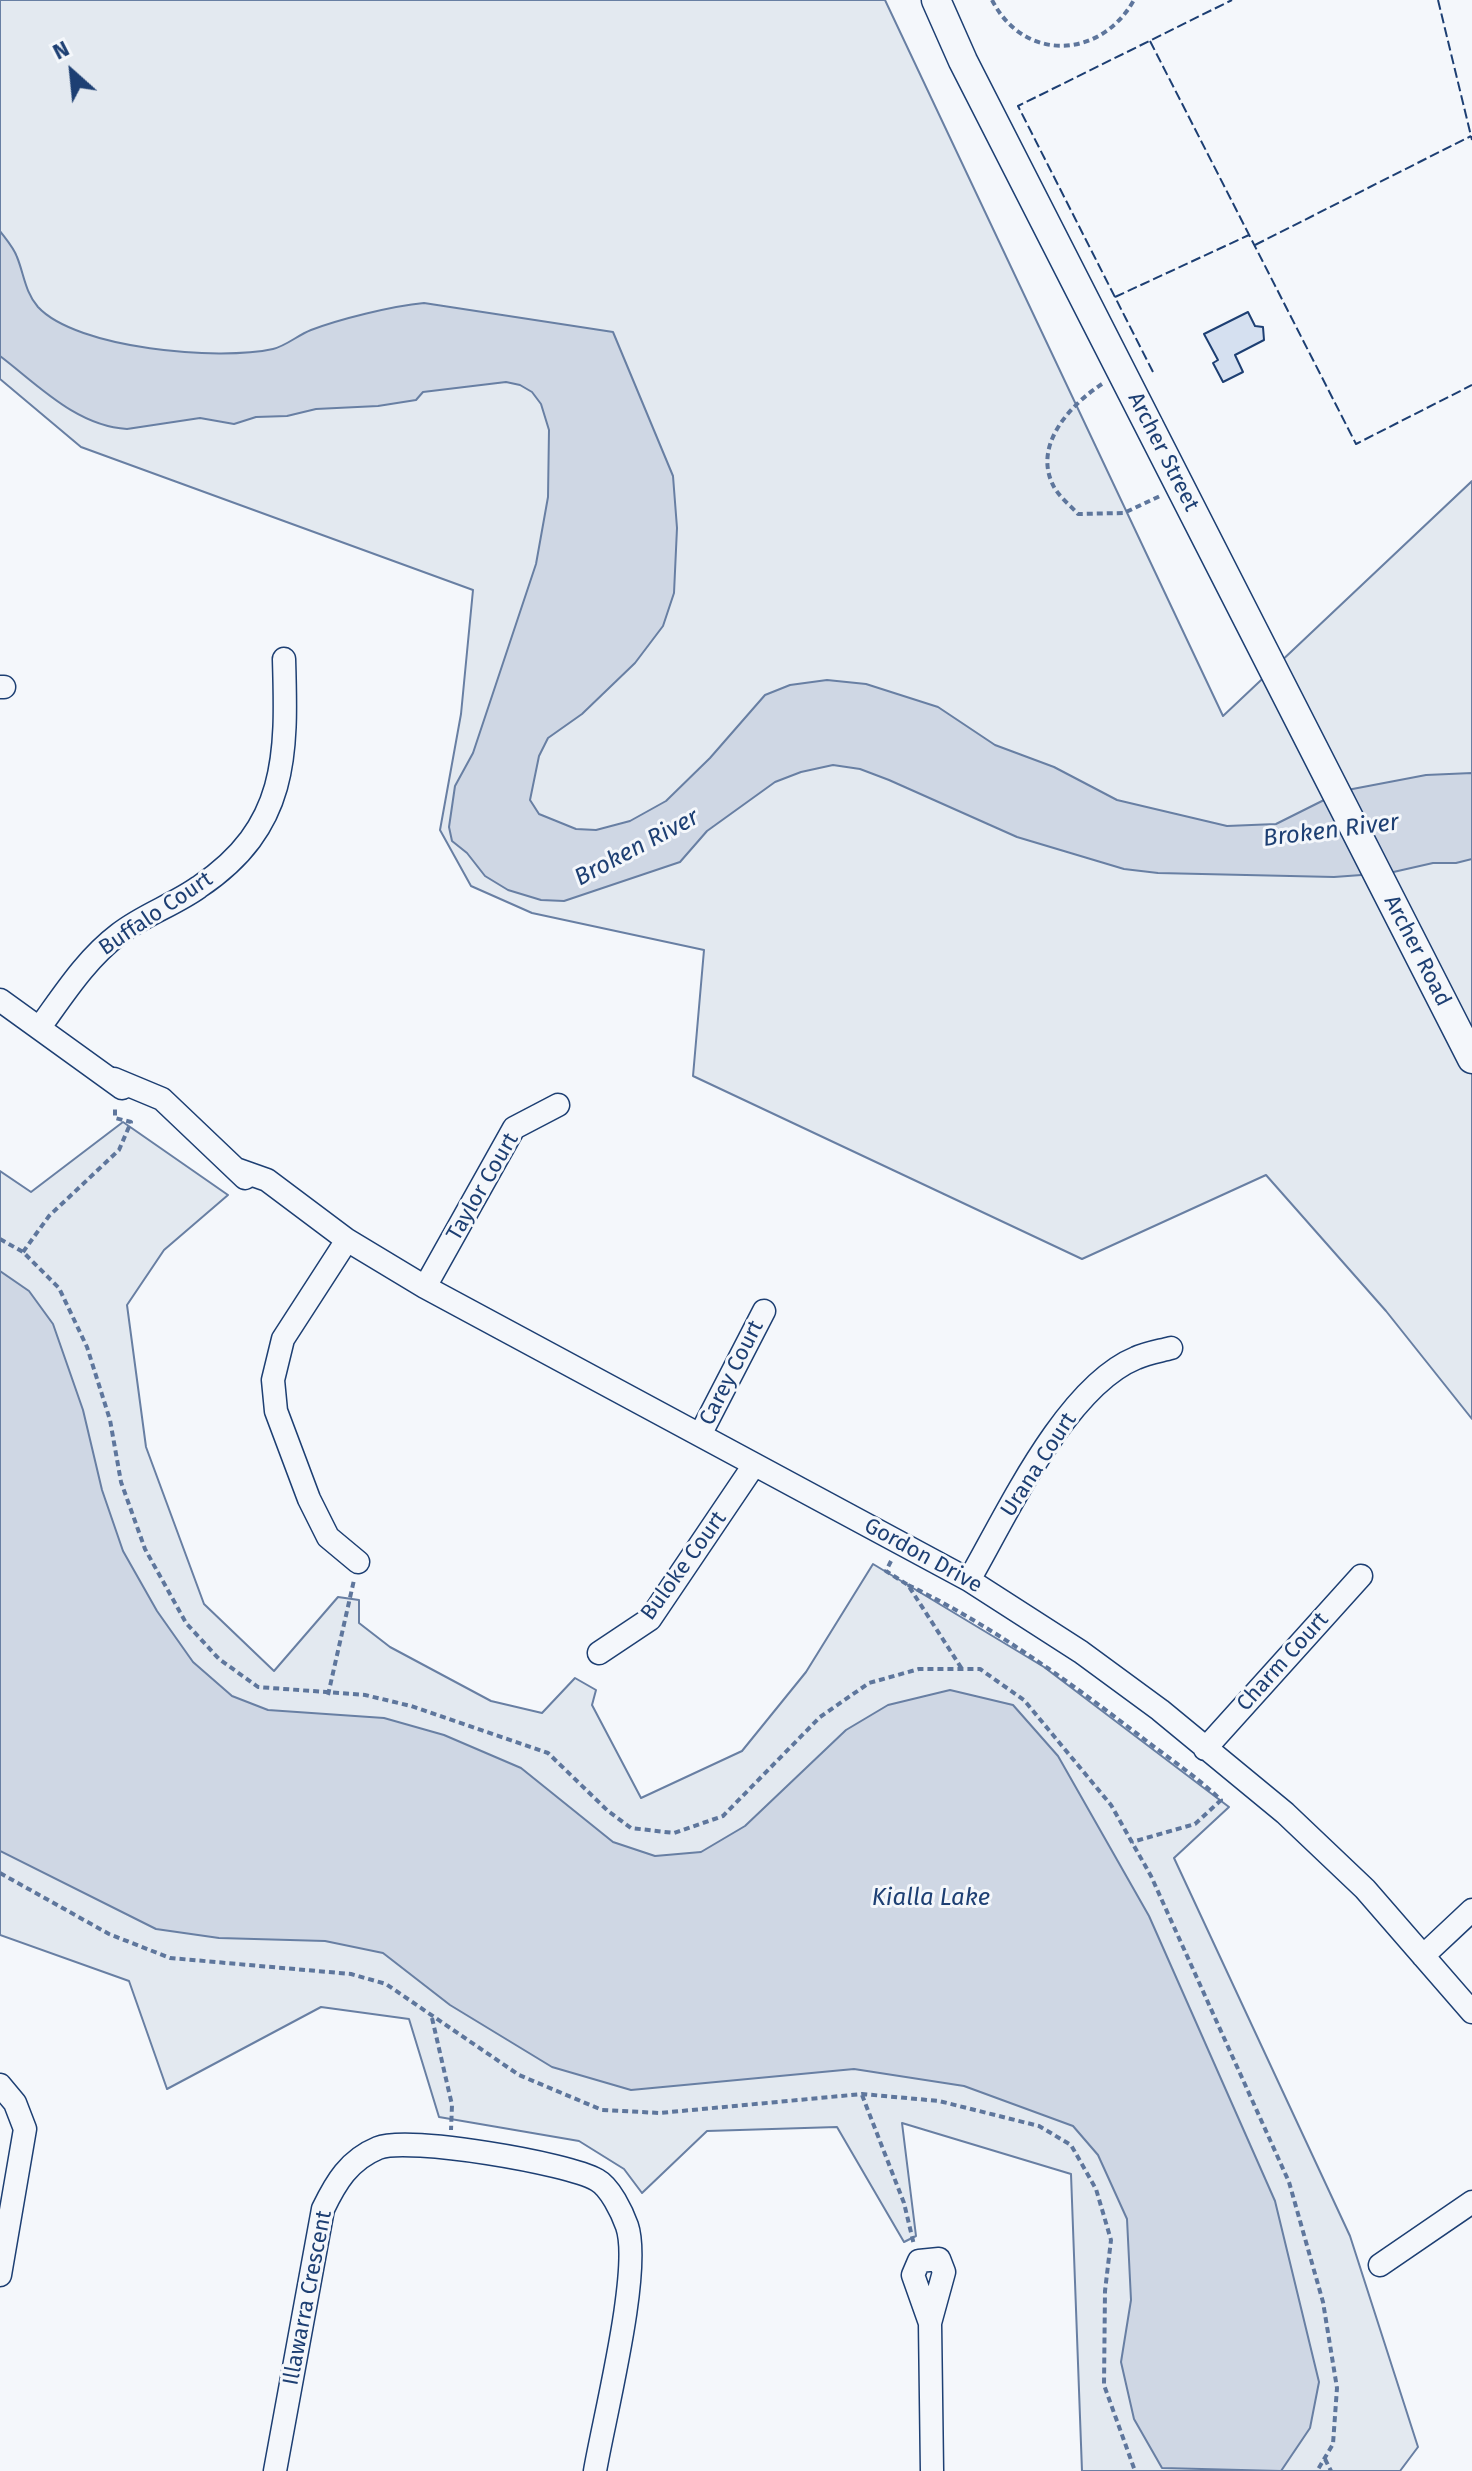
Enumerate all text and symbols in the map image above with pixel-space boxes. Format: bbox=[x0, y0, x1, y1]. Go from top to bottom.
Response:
north arrow bbox=[32, 32, 112, 112]
text: N bbox=[48, 35, 74, 66]
street label: Archer Street bbox=[1122, 388, 1204, 516]
water label: Broken River bbox=[570, 803, 704, 893]
water label: Broken River bbox=[1261, 808, 1401, 854]
street label: Buffalo Court bbox=[94, 866, 218, 962]
street label: Archer Road bbox=[1378, 891, 1456, 1011]
street label: Taylor Court bbox=[442, 1128, 524, 1246]
street label: Carey Court bbox=[694, 1316, 770, 1430]
street label: Urana Court bbox=[996, 1408, 1082, 1522]
street label: Buloke Court bbox=[636, 1506, 732, 1626]
street label: Gordon Drive bbox=[859, 1513, 987, 1599]
street label: Charm Court bbox=[1232, 1607, 1334, 1717]
water label: Kialla Lake bbox=[872, 1884, 990, 1912]
street label: Illawarra Crescent bbox=[278, 2208, 338, 2388]

